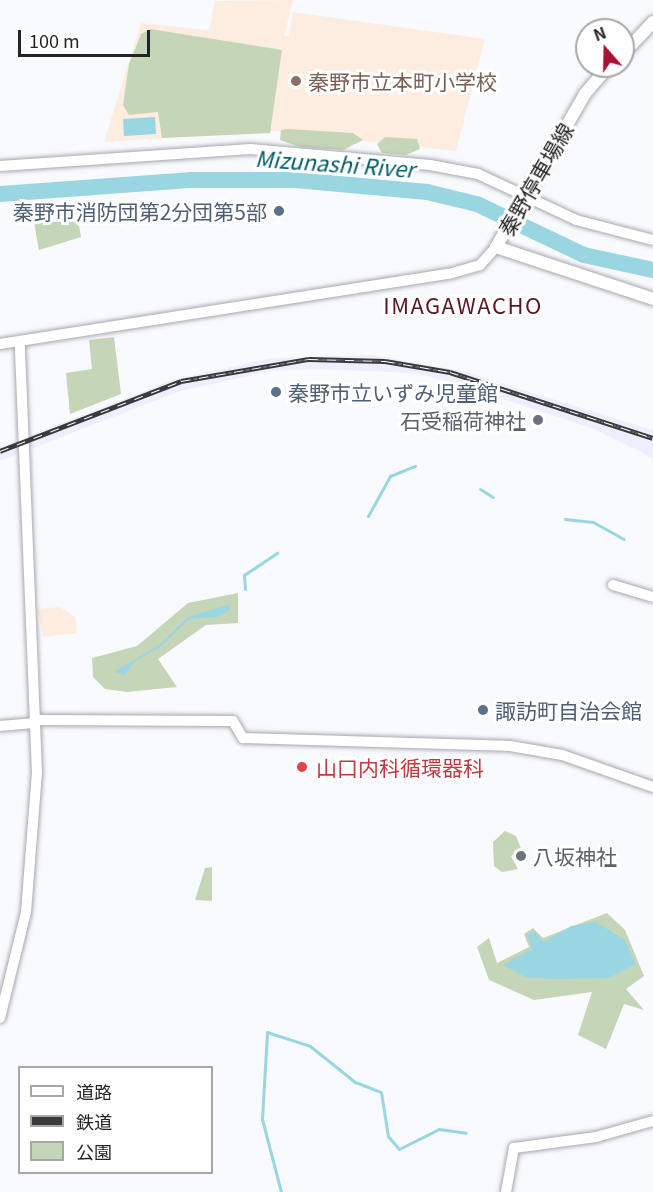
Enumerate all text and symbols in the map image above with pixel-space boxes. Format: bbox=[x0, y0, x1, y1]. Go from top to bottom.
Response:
scale bar bbox=[21, 18, 153, 56]
north arrow bbox=[575, 18, 635, 78]
text: N bbox=[590, 20, 609, 46]
text: 100 m bbox=[29, 27, 80, 53]
place label: 秦野市立本町小学校 bbox=[308, 68, 497, 94]
marker: 秦野市立本町小学校 bbox=[289, 74, 303, 88]
street label: 秦野停車場線 bbox=[493, 118, 577, 240]
water label: Mizunashi River bbox=[254, 144, 416, 182]
place label: 秦野市消防団第2分団第5部 bbox=[13, 198, 267, 224]
marker: 秦野市消防団第2分団第5部 bbox=[272, 204, 286, 218]
district label: IMAGAWACHO bbox=[383, 292, 543, 318]
place label: 秦野市立いずみ児童館 bbox=[288, 379, 498, 405]
marker: 秦野市立いずみ児童館 bbox=[269, 385, 283, 399]
place label: 石受稲荷神社 bbox=[400, 407, 526, 433]
marker: 石受稲荷神社 bbox=[531, 413, 545, 427]
place label: 諏訪町自治会館 bbox=[495, 697, 642, 723]
marker: 諏訪町自治会館 bbox=[476, 703, 490, 717]
place label: 山口内科循環器科 bbox=[316, 754, 484, 780]
marker: 山口内科循環器科 bbox=[293, 758, 311, 776]
place label: 八坂神社 bbox=[533, 843, 617, 869]
marker: 八坂神社 bbox=[514, 849, 528, 863]
legend bbox=[18, 1066, 213, 1174]
text: 道路 bbox=[76, 1078, 112, 1104]
text: 鉄道 bbox=[76, 1108, 112, 1134]
text: 公園 bbox=[76, 1138, 112, 1164]

